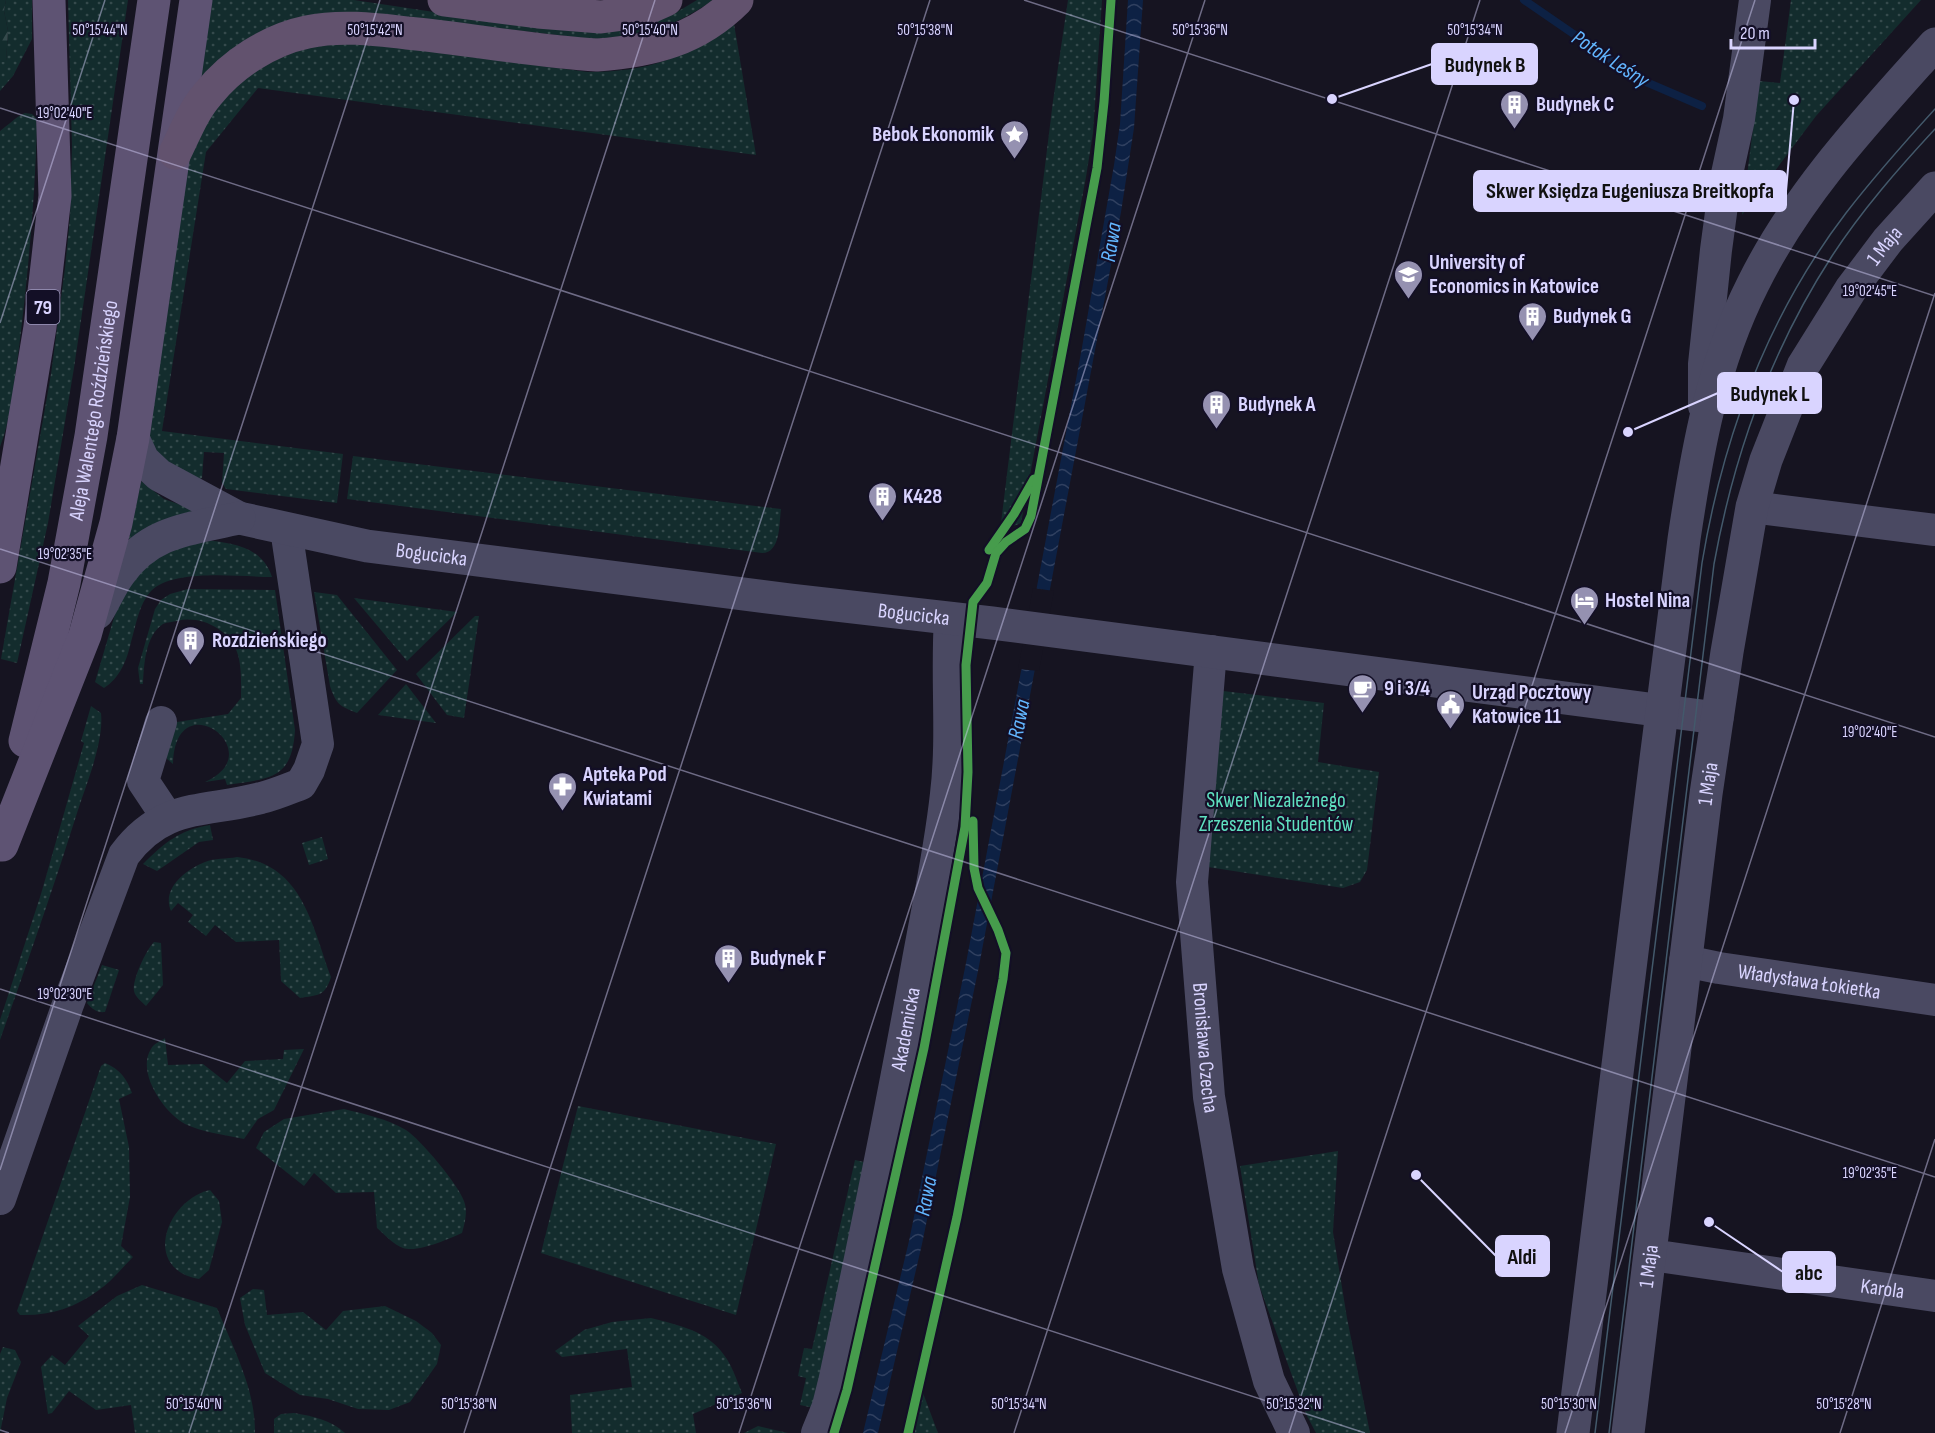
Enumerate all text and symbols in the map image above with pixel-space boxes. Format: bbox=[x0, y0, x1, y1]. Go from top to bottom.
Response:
scale bar bbox=[1731, 12, 1815, 50]
text: 50°15'44"N bbox=[72, 21, 128, 40]
text: 50°15'42"N bbox=[347, 21, 403, 40]
text: 50°15'40"N bbox=[622, 21, 678, 40]
text: 50°15'38"N bbox=[897, 21, 953, 40]
text: 50°15'36"N bbox=[1172, 21, 1228, 40]
text: 50°15'34"N bbox=[1447, 21, 1503, 40]
text: 20 m bbox=[1740, 23, 1770, 44]
water label: Potok Leśny bbox=[1567, 24, 1654, 95]
callout: Budynek B bbox=[1432, 44, 1537, 84]
text: Budynek B bbox=[1444, 52, 1526, 79]
building icon: Budynek C bbox=[1499, 88, 1531, 130]
place label: Budynek C bbox=[1536, 92, 1614, 117]
text: 19°02'40"E bbox=[37, 104, 93, 123]
place icon: Bebok Ekonomik bbox=[999, 118, 1031, 160]
place label: Bebok Ekonomik bbox=[872, 122, 994, 147]
callout: Skwer Księdza Eugeniusza Breitkopfa bbox=[1474, 171, 1786, 211]
text: Skwer Księdza Eugeniusza Breitkopfa bbox=[1486, 178, 1774, 205]
water label: Rawa bbox=[1095, 220, 1128, 264]
street label: 1 Maja bbox=[1861, 221, 1908, 270]
place label: University of Economics in Katowice bbox=[1429, 250, 1599, 299]
school or university icon: University of Economics in Katowice bbox=[1392, 258, 1424, 300]
text: 19°02'45"E bbox=[1843, 282, 1897, 301]
road number: 79 bbox=[26, 290, 60, 324]
street label: Aleja Walentego Roździeńskiego bbox=[64, 299, 123, 523]
building icon: Budynek G bbox=[1516, 300, 1548, 342]
place label: Budynek G bbox=[1553, 304, 1632, 329]
callout: Budynek L bbox=[1718, 373, 1821, 413]
text: Budynek L bbox=[1730, 381, 1810, 408]
building icon: Budynek A bbox=[1201, 388, 1233, 430]
place label: Budynek A bbox=[1238, 392, 1316, 417]
building icon: K428 bbox=[866, 480, 898, 522]
place label: K428 bbox=[903, 484, 942, 509]
street label: Bogucicka bbox=[394, 538, 469, 572]
text: 19°02'35"E bbox=[38, 545, 92, 564]
hotel icon: Hostel Nina bbox=[1568, 584, 1600, 626]
place label: Hostel Nina bbox=[1605, 588, 1690, 613]
street label: Bogucicka bbox=[877, 598, 951, 631]
building icon: Rozdzieńskiego bbox=[175, 624, 207, 666]
place label: Rozdzieńskiego bbox=[212, 628, 327, 653]
cafe icon: 9 i 3/4 bbox=[1347, 672, 1379, 714]
place label: 9 i 3/4 bbox=[1384, 676, 1430, 701]
place label: Urząd Pocztowy Katowice 11 bbox=[1472, 680, 1592, 729]
public building icon: Urząd Pocztowy Katowice 11 bbox=[1435, 688, 1467, 730]
water label: Rawa bbox=[1002, 697, 1037, 741]
text: 19°02'40"E bbox=[1842, 723, 1898, 742]
street label: 1 Maja bbox=[1693, 761, 1724, 807]
place label: Apteka Pod Kwiatami bbox=[582, 762, 667, 811]
pharmacy icon: Apteka Pod Kwiatami bbox=[546, 770, 578, 812]
park label: Skwer Niezależnego Zrzeszenia Studentów bbox=[1199, 788, 1354, 837]
building icon: Budynek F bbox=[713, 942, 745, 984]
place label: Budynek F bbox=[750, 946, 826, 971]
street label: Władysława Łokietka bbox=[1736, 959, 1882, 1005]
street label: Bronisława Czecha bbox=[1187, 982, 1223, 1115]
text: 19°02'30"E bbox=[37, 985, 93, 1004]
street label: Akademicka bbox=[886, 985, 926, 1074]
text: 19°02'35"E bbox=[1843, 1164, 1897, 1183]
water label: Rawa bbox=[909, 1174, 944, 1218]
callout: Aldi bbox=[1496, 1236, 1549, 1276]
street label: 1 Maja bbox=[1634, 1243, 1664, 1289]
text: Aldi bbox=[1506, 1244, 1537, 1271]
callout: abc bbox=[1783, 1252, 1835, 1292]
text: abc bbox=[1795, 1260, 1823, 1287]
street label: Karola bbox=[1859, 1273, 1906, 1304]
text: 50°15'40"N bbox=[166, 1395, 222, 1414]
text: 50°15'38"N bbox=[441, 1395, 497, 1414]
text: 50°15'36"N bbox=[716, 1395, 772, 1414]
text: 50°15'34"N bbox=[991, 1395, 1047, 1414]
text: 50°15'32"N bbox=[1266, 1395, 1322, 1414]
text: 50°15'30"N bbox=[1541, 1395, 1597, 1414]
text: 50°15'28"N bbox=[1816, 1395, 1872, 1414]

